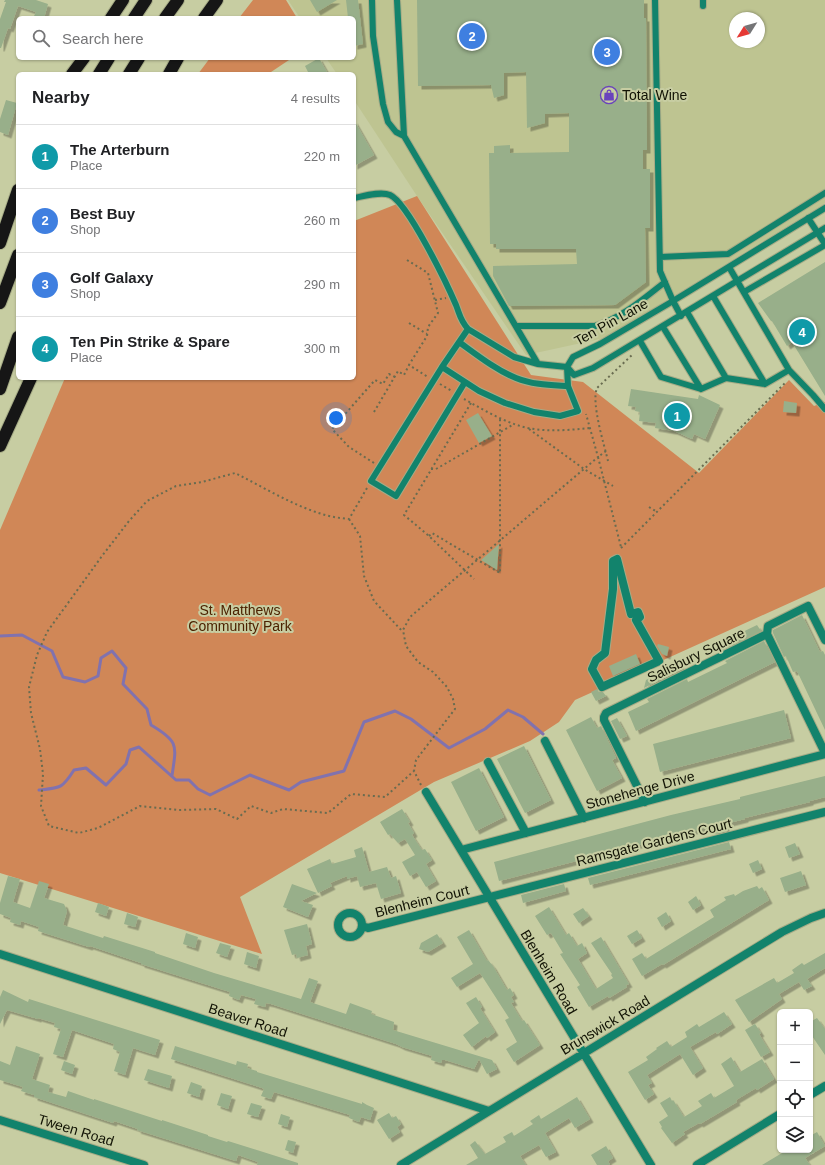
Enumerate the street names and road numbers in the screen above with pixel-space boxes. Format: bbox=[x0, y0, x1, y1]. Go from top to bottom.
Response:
street label: Ten Pin Lane bbox=[571, 295, 651, 349]
street label: Salisbury Square bbox=[645, 624, 748, 686]
street label: Stonehenge Drive bbox=[584, 768, 696, 812]
street label: Ramsgate Gardens Court bbox=[575, 815, 733, 869]
street label: Blenheim Court bbox=[373, 882, 471, 920]
street label: Blenheim Road bbox=[517, 927, 581, 1017]
street label: Brunswick Road bbox=[558, 992, 652, 1058]
street label: Beaver Road bbox=[207, 1000, 289, 1040]
street label: Tween Road bbox=[36, 1111, 116, 1149]

